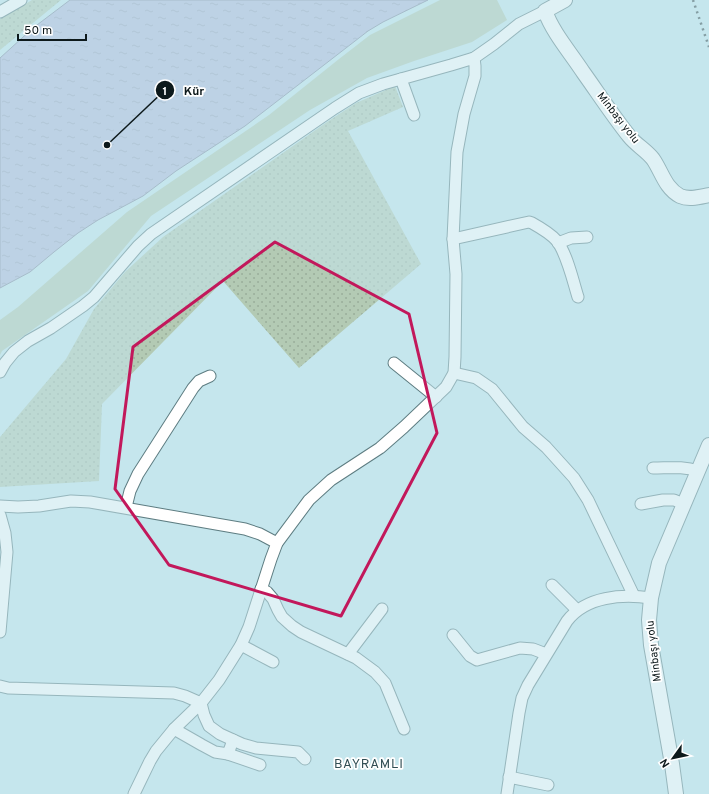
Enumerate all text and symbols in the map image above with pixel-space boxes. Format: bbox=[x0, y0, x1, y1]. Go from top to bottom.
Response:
scale bar bbox=[18, 16, 86, 42]
text: 50 m bbox=[24, 23, 52, 39]
callout: Kür bbox=[155, 78, 212, 102]
text: 1 bbox=[163, 84, 167, 100]
text: Kür bbox=[184, 84, 204, 100]
street label: Minbaşı yolu bbox=[594, 89, 642, 147]
street label: Minbaşı yolu bbox=[643, 620, 665, 682]
north arrow bbox=[653, 738, 693, 778]
text: N bbox=[657, 756, 673, 770]
district label: BAYRAMLI bbox=[334, 757, 404, 773]

